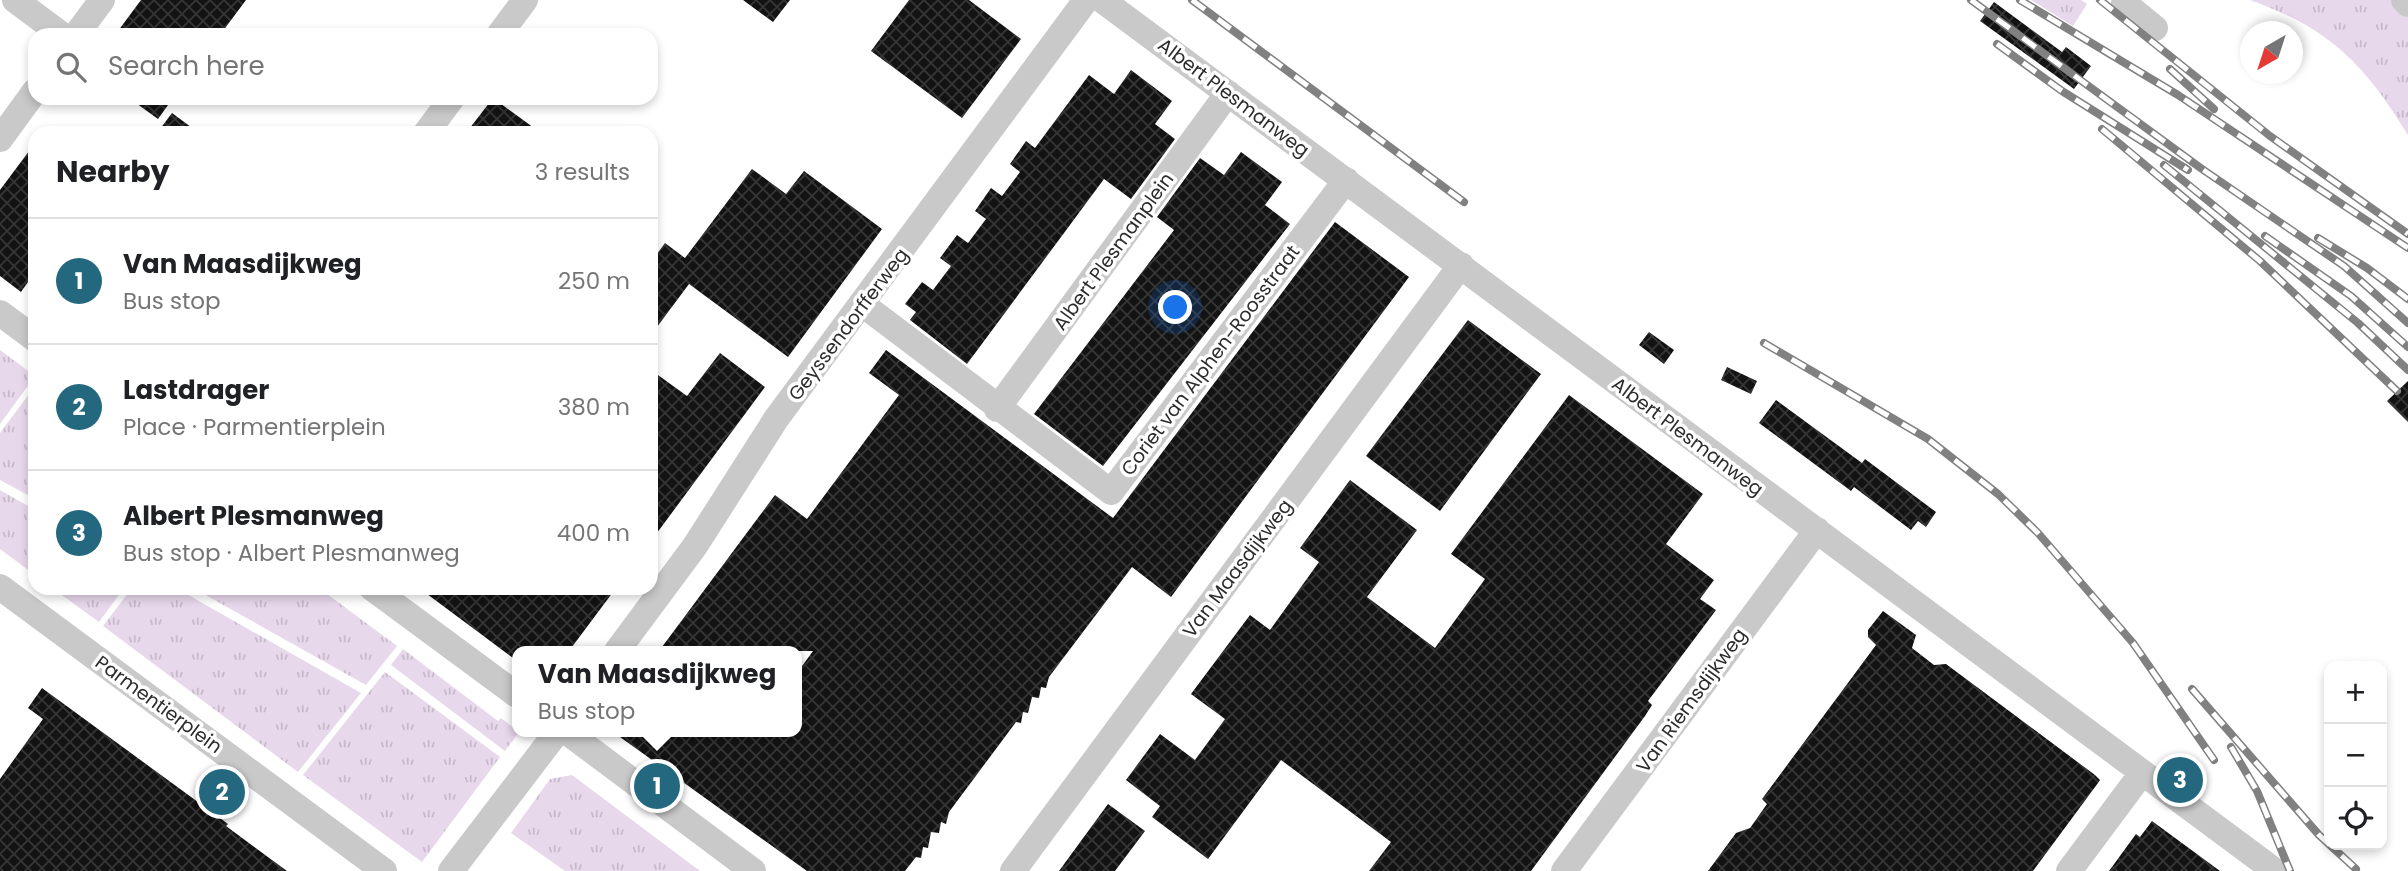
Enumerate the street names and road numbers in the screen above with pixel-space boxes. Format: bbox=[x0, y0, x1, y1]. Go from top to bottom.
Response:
street label: Albert Plesmanweg bbox=[1152, 31, 1315, 163]
street label: Albert Plesmanplein bbox=[1047, 167, 1180, 336]
street label: Coriet van Alphen-Roosstraat bbox=[1115, 239, 1306, 481]
street label: Geyssendorfferweg bbox=[782, 242, 915, 406]
street label: Albert Plesmanweg bbox=[1606, 370, 1769, 502]
street label: Van Maasdijkweg bbox=[1176, 493, 1298, 643]
street label: Van Riemsdijkweg bbox=[1630, 623, 1753, 778]
street label: Parmentierplein bbox=[90, 649, 228, 760]

